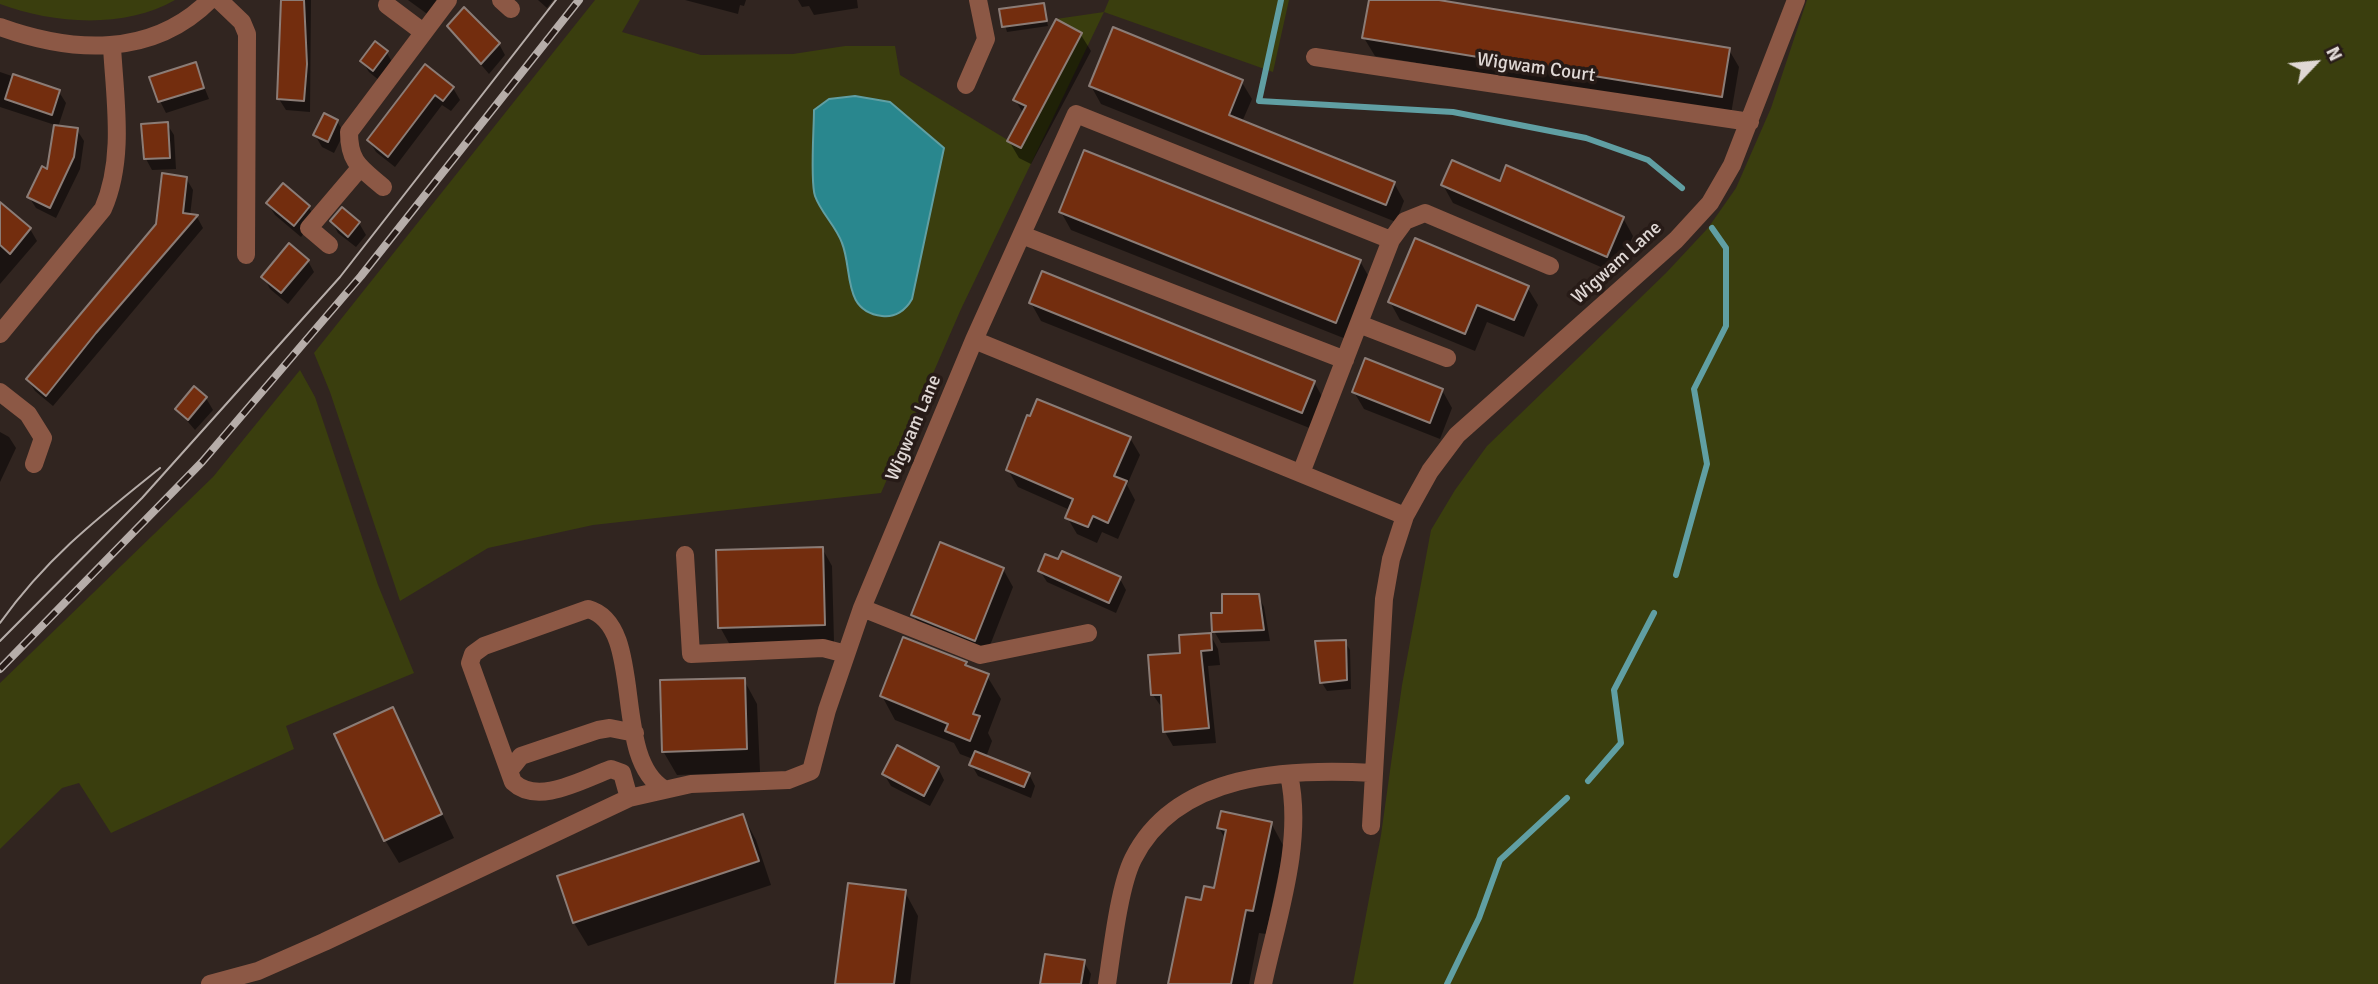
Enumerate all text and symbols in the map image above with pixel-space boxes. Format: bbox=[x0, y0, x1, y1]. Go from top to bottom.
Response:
north arrow bbox=[2280, 28, 2350, 98]
text: N bbox=[2320, 43, 2348, 65]
street label: Wigwam Court bbox=[1475, 48, 1597, 88]
street label: Wigwam Lane bbox=[1567, 217, 1667, 309]
street label: Wigwam Lane bbox=[881, 372, 947, 484]

